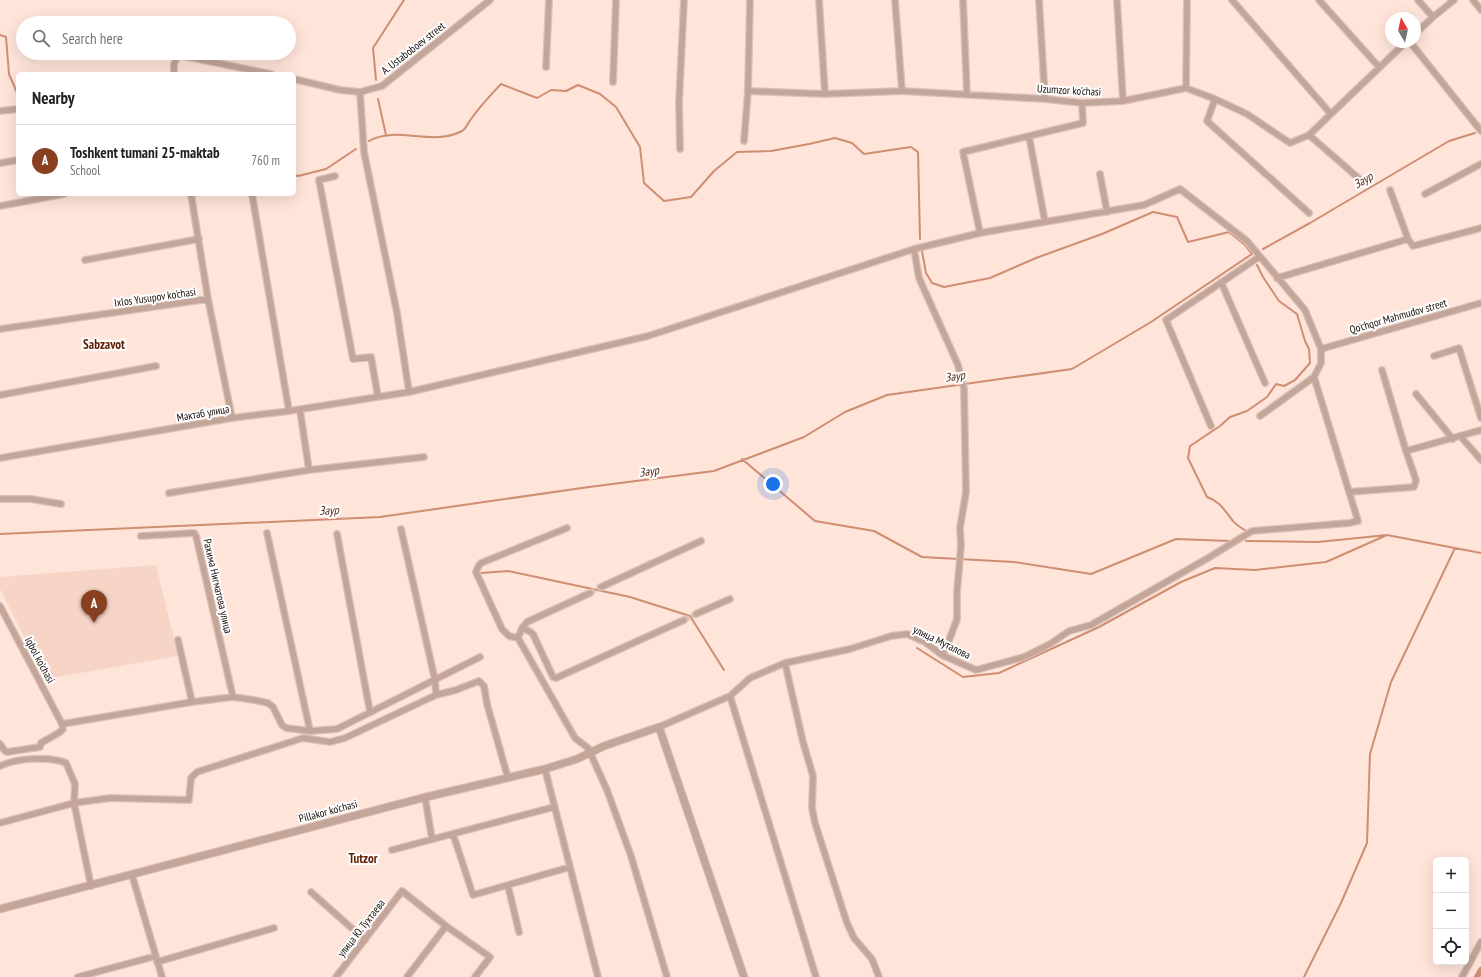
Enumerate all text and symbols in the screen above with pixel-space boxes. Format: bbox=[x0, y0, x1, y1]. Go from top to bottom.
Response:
north arrow bbox=[1385, 12, 1421, 48]
search box bbox=[16, 16, 296, 60]
street label: A. Ustaboboev street bbox=[378, 19, 448, 77]
icon: search bbox=[30, 27, 52, 49]
text: Search here bbox=[62, 29, 123, 48]
street label: Uzumzor ko'chasi bbox=[1037, 81, 1101, 99]
text: Nearby bbox=[32, 87, 75, 109]
text: Toshkent tumani 25-maktab bbox=[70, 143, 220, 162]
text: A bbox=[42, 152, 48, 169]
text: 760 m bbox=[251, 152, 280, 169]
text: School bbox=[70, 162, 100, 179]
water label: Заур bbox=[1351, 168, 1376, 191]
street label: Ixlos Yusupov ko'chasi bbox=[113, 284, 197, 310]
street label: Qo'chqor Mahmudov street bbox=[1348, 295, 1448, 337]
district label: Sabzavot bbox=[83, 336, 125, 353]
water label: Заур bbox=[944, 367, 967, 385]
street label: Мактаб улица bbox=[176, 401, 230, 425]
water label: Заур bbox=[638, 462, 661, 480]
your location bbox=[763, 474, 783, 494]
water label: Заур bbox=[319, 502, 340, 518]
street label: Рахима Нигматова улица bbox=[200, 537, 236, 635]
pin: A bbox=[81, 590, 107, 623]
street label: улица Муталова bbox=[911, 622, 973, 662]
street label: Iqbol ko'chasi bbox=[22, 634, 58, 686]
street label: Pillakor ko'chasi bbox=[297, 796, 359, 826]
district label: Tutzor bbox=[348, 850, 378, 867]
map controls bbox=[1433, 857, 1469, 965]
button: + bbox=[1433, 857, 1469, 893]
button: − bbox=[1433, 893, 1469, 929]
street label: улица Ю. Тухтаева bbox=[334, 896, 388, 960]
button: locate bbox=[1433, 929, 1469, 965]

